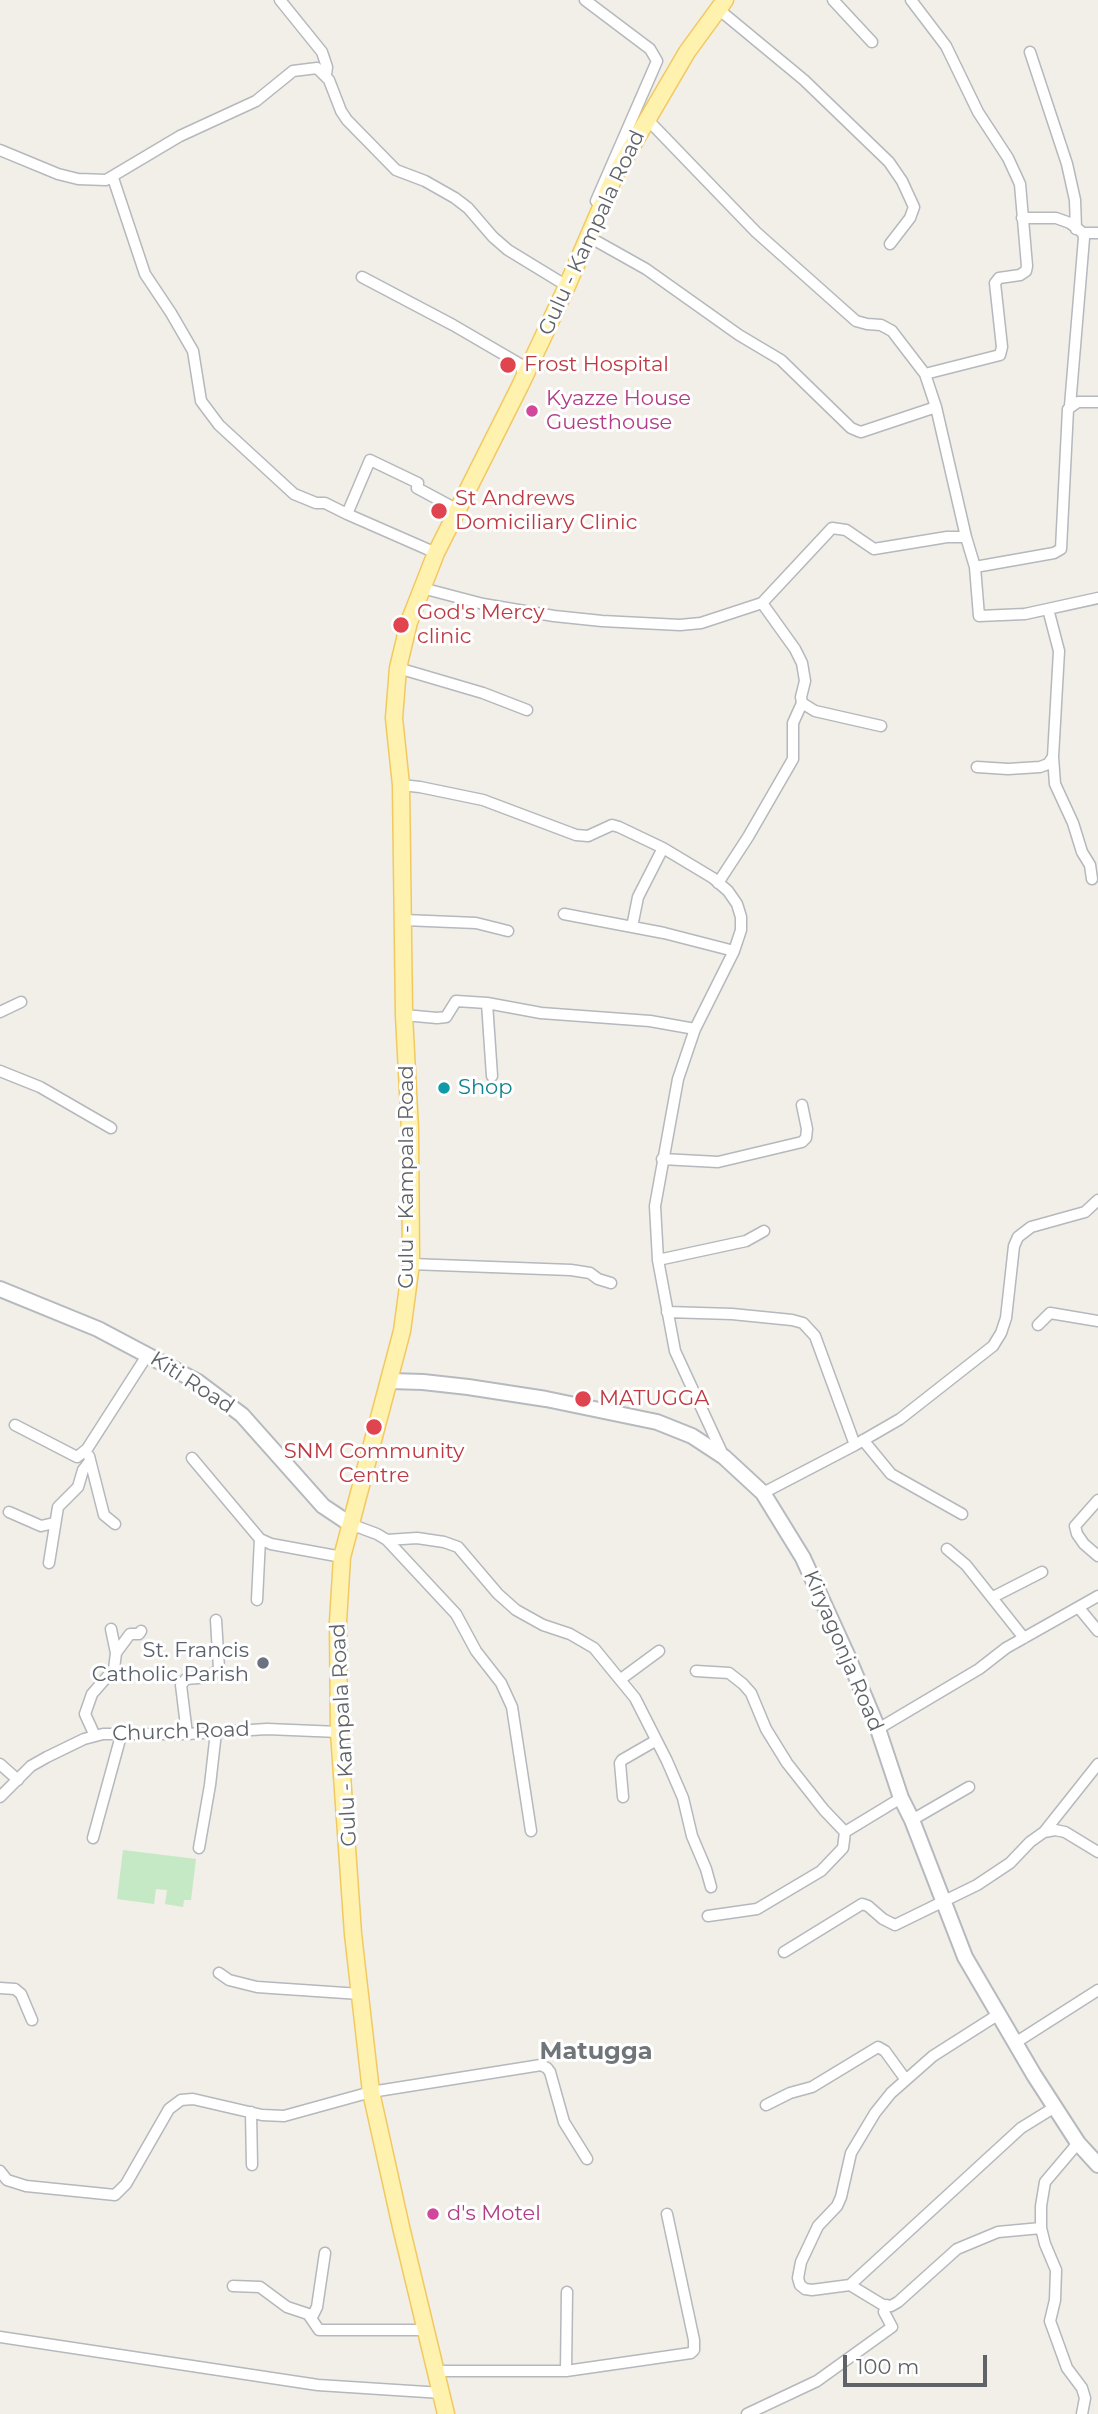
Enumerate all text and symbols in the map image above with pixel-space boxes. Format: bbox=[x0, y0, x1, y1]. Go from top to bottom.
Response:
street label: Gulu - Kampala Road bbox=[533, 126, 651, 340]
place label: Frost Hospital bbox=[524, 352, 669, 378]
marker: Frost Hospital bbox=[498, 355, 518, 375]
place label: Kyazze House Guesthouse bbox=[546, 386, 691, 436]
marker: Kyazze House Guesthouse bbox=[524, 403, 540, 419]
place label: St Andrews Domiciliary Clinic bbox=[455, 486, 637, 536]
marker: St Andrews Domiciliary Clinic bbox=[429, 501, 449, 521]
place label: God's Mercy clinic bbox=[417, 600, 545, 650]
marker: God's Mercy clinic bbox=[391, 615, 411, 635]
street label: Gulu - Kampala Road bbox=[394, 1065, 420, 1289]
place label: Shop bbox=[458, 1075, 513, 1101]
marker: Shop bbox=[436, 1080, 452, 1096]
street label: Kiti Road bbox=[145, 1347, 239, 1419]
place label: MATUGGA bbox=[599, 1386, 709, 1412]
marker: MATUGGA bbox=[573, 1389, 593, 1409]
marker: SNM Community Centre bbox=[364, 1417, 384, 1437]
place label: SNM Community Centre bbox=[284, 1439, 464, 1489]
street label: Kiryagonja Road bbox=[798, 1567, 888, 1735]
street label: Gulu - Kampala Road bbox=[326, 1623, 362, 1847]
place label: St. Francis Catholic Parish bbox=[92, 1638, 249, 1688]
marker: St. Francis Catholic Parish bbox=[255, 1655, 271, 1671]
street label: Church Road bbox=[112, 1717, 250, 1747]
district label: Matugga bbox=[539, 2038, 653, 2066]
place label: d's Motel bbox=[447, 2201, 541, 2227]
marker: d's Motel bbox=[425, 2206, 441, 2222]
scale bar bbox=[846, 2340, 990, 2384]
text: 100 m bbox=[856, 2354, 919, 2379]

